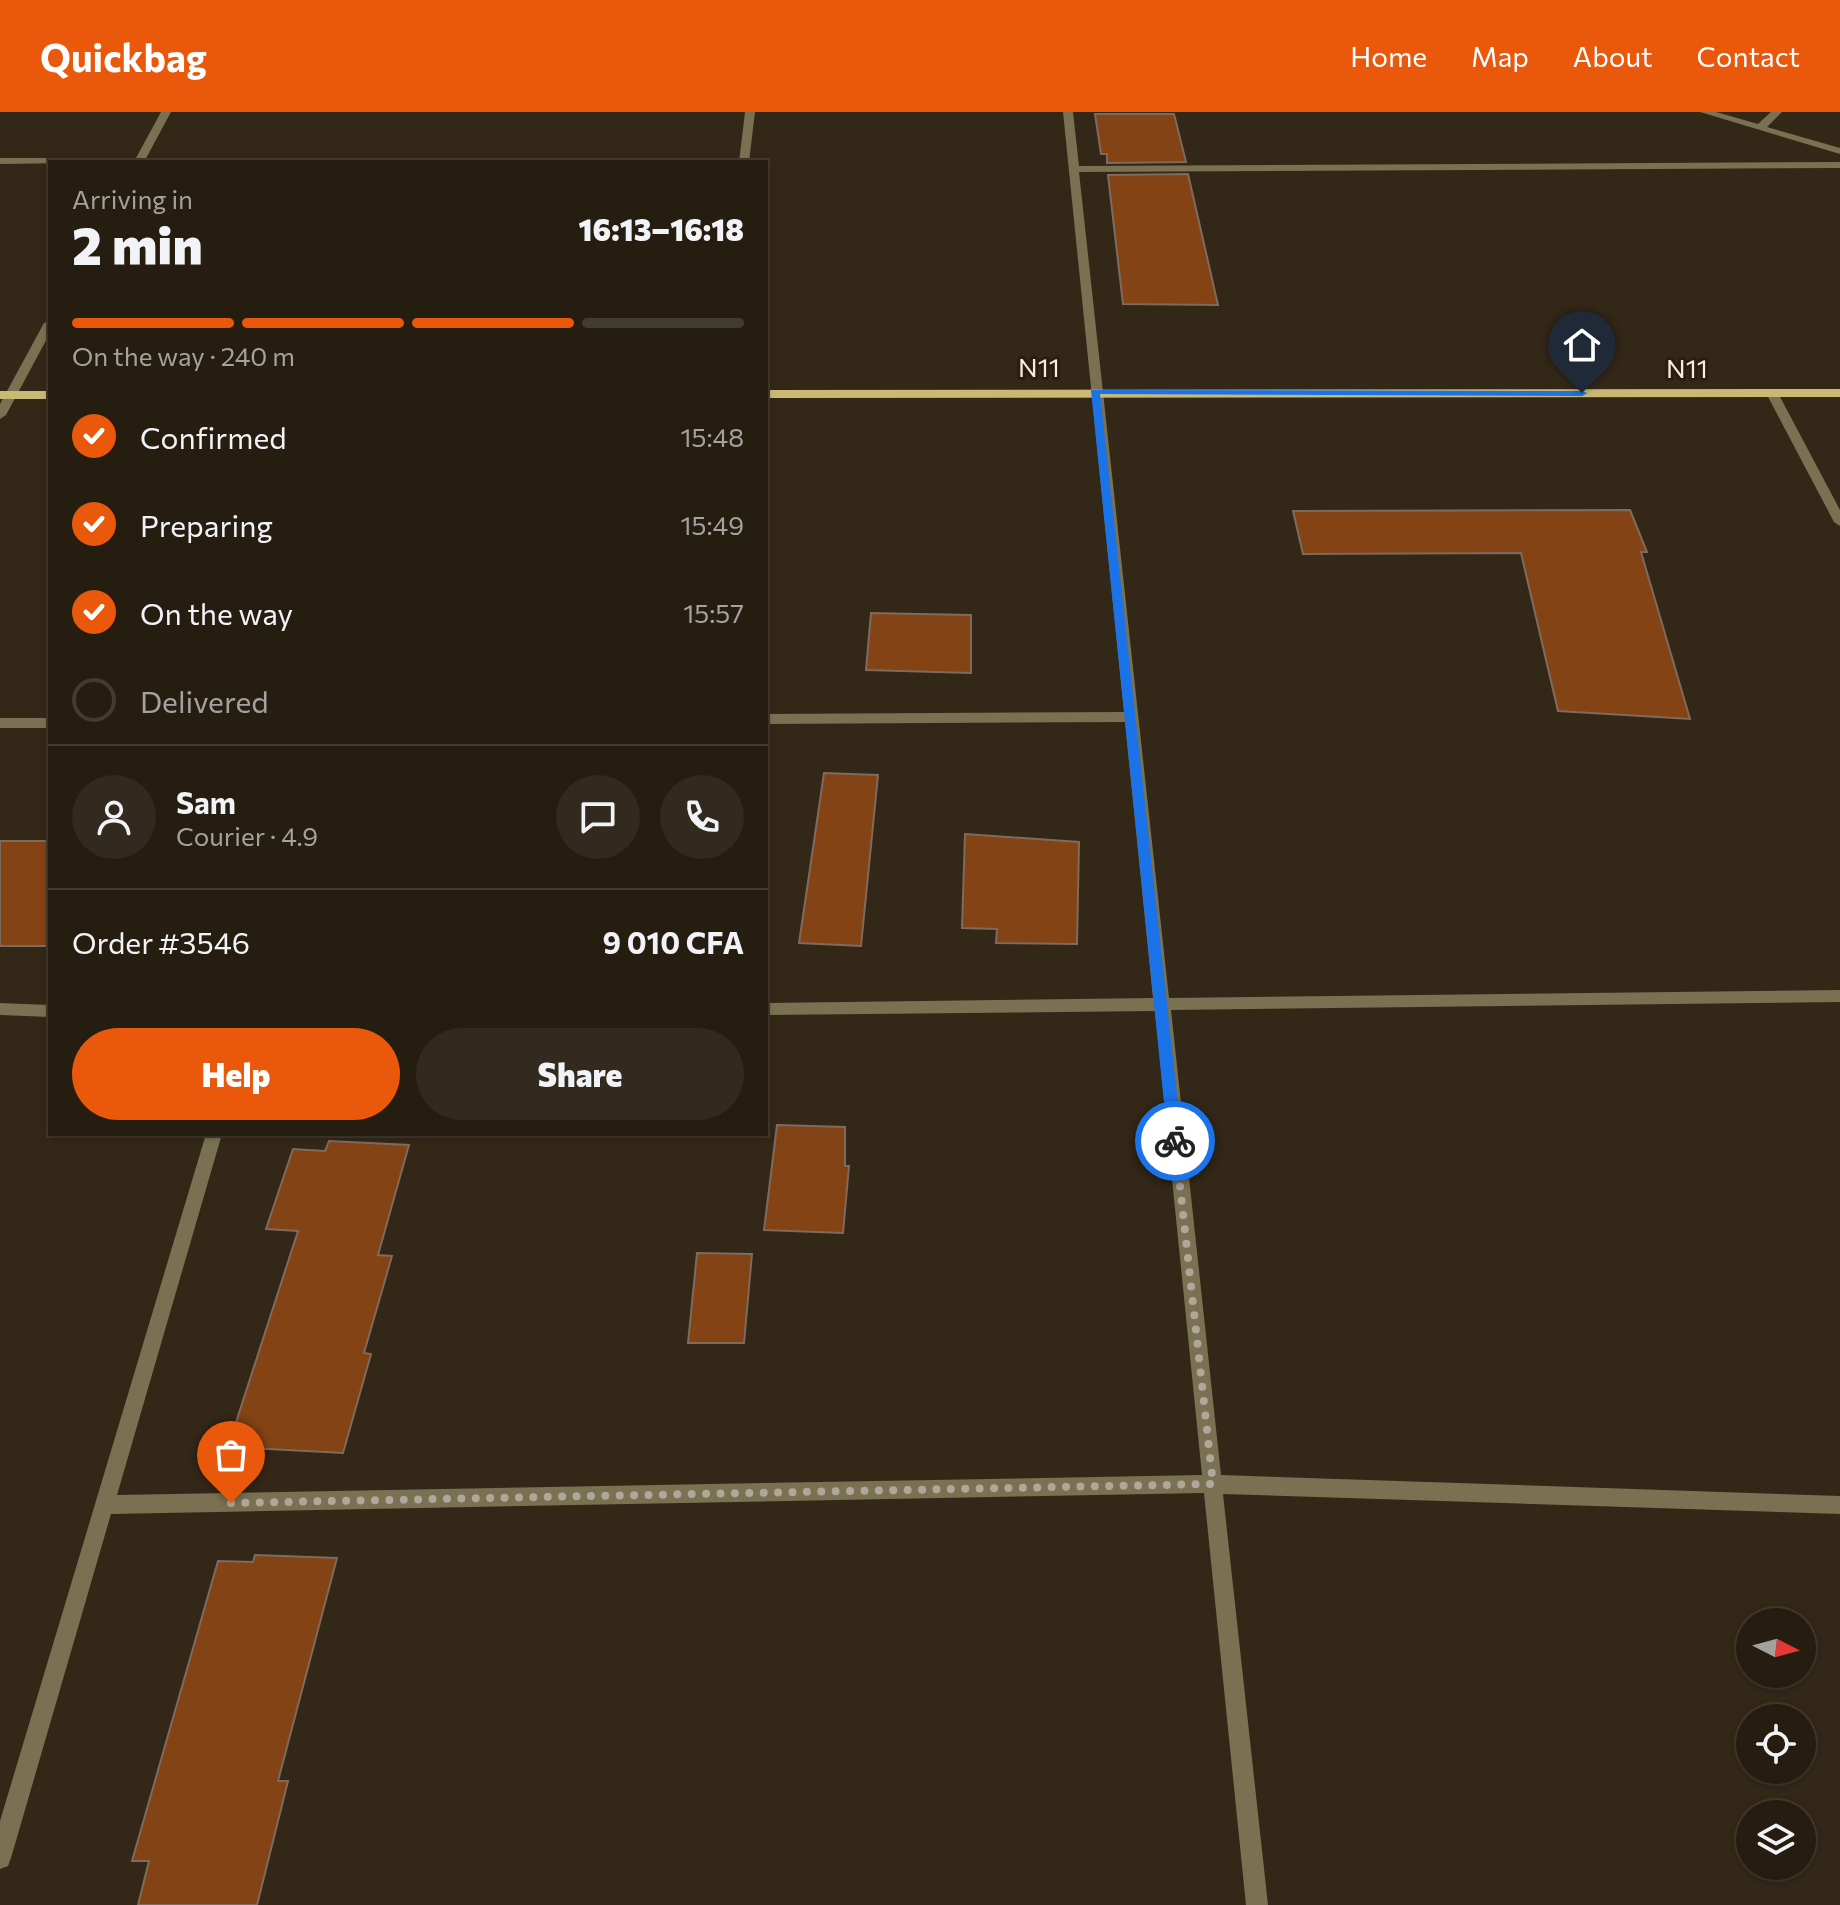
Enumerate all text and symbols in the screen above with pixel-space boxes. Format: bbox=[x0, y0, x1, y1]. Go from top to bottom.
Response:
text: Quickbag bbox=[40, 33, 207, 80]
text: Home bbox=[1350, 39, 1427, 73]
text: Map bbox=[1471, 39, 1529, 73]
text: About bbox=[1573, 39, 1653, 73]
text: Contact bbox=[1697, 39, 1800, 73]
text: Arriving in bbox=[72, 183, 193, 214]
text: 16:13–16:18 bbox=[579, 210, 744, 247]
text: 2 min bbox=[72, 212, 203, 276]
pin bbox=[1548, 311, 1616, 393]
icon: home bbox=[1560, 323, 1604, 367]
text: On the way · 240 m bbox=[72, 340, 295, 371]
street label: N11 bbox=[1018, 351, 1060, 382]
street label: N11 bbox=[1666, 352, 1708, 383]
icon: check bbox=[72, 414, 116, 458]
text: Confirmed bbox=[140, 418, 287, 455]
text: 15:48 bbox=[680, 421, 744, 452]
icon: check bbox=[72, 502, 116, 546]
text: Preparing bbox=[140, 506, 273, 543]
text: 15:49 bbox=[680, 509, 744, 540]
icon: check bbox=[72, 590, 116, 634]
text: On the way bbox=[140, 594, 293, 631]
text: 15:57 bbox=[683, 597, 744, 628]
text: Delivered bbox=[140, 682, 269, 719]
button: person bbox=[72, 775, 156, 859]
button: chat bbox=[556, 775, 640, 859]
button: phone bbox=[660, 775, 744, 859]
text: Sam bbox=[176, 783, 236, 820]
text: Courier · 4.9 bbox=[176, 820, 318, 851]
text: Order #3546 bbox=[72, 923, 250, 960]
text: 9 010 CFA bbox=[602, 923, 744, 960]
button: Help bbox=[72, 1028, 400, 1120]
button: Share bbox=[416, 1028, 744, 1120]
courier bbox=[1135, 1101, 1215, 1181]
icon: bike bbox=[1153, 1119, 1197, 1163]
pin bbox=[197, 1421, 265, 1503]
icon: bag bbox=[209, 1433, 253, 1477]
north arrow bbox=[1736, 1608, 1816, 1688]
map controls bbox=[1736, 1608, 1816, 1880]
button: locate bbox=[1736, 1704, 1816, 1784]
button: layers bbox=[1736, 1800, 1816, 1880]

